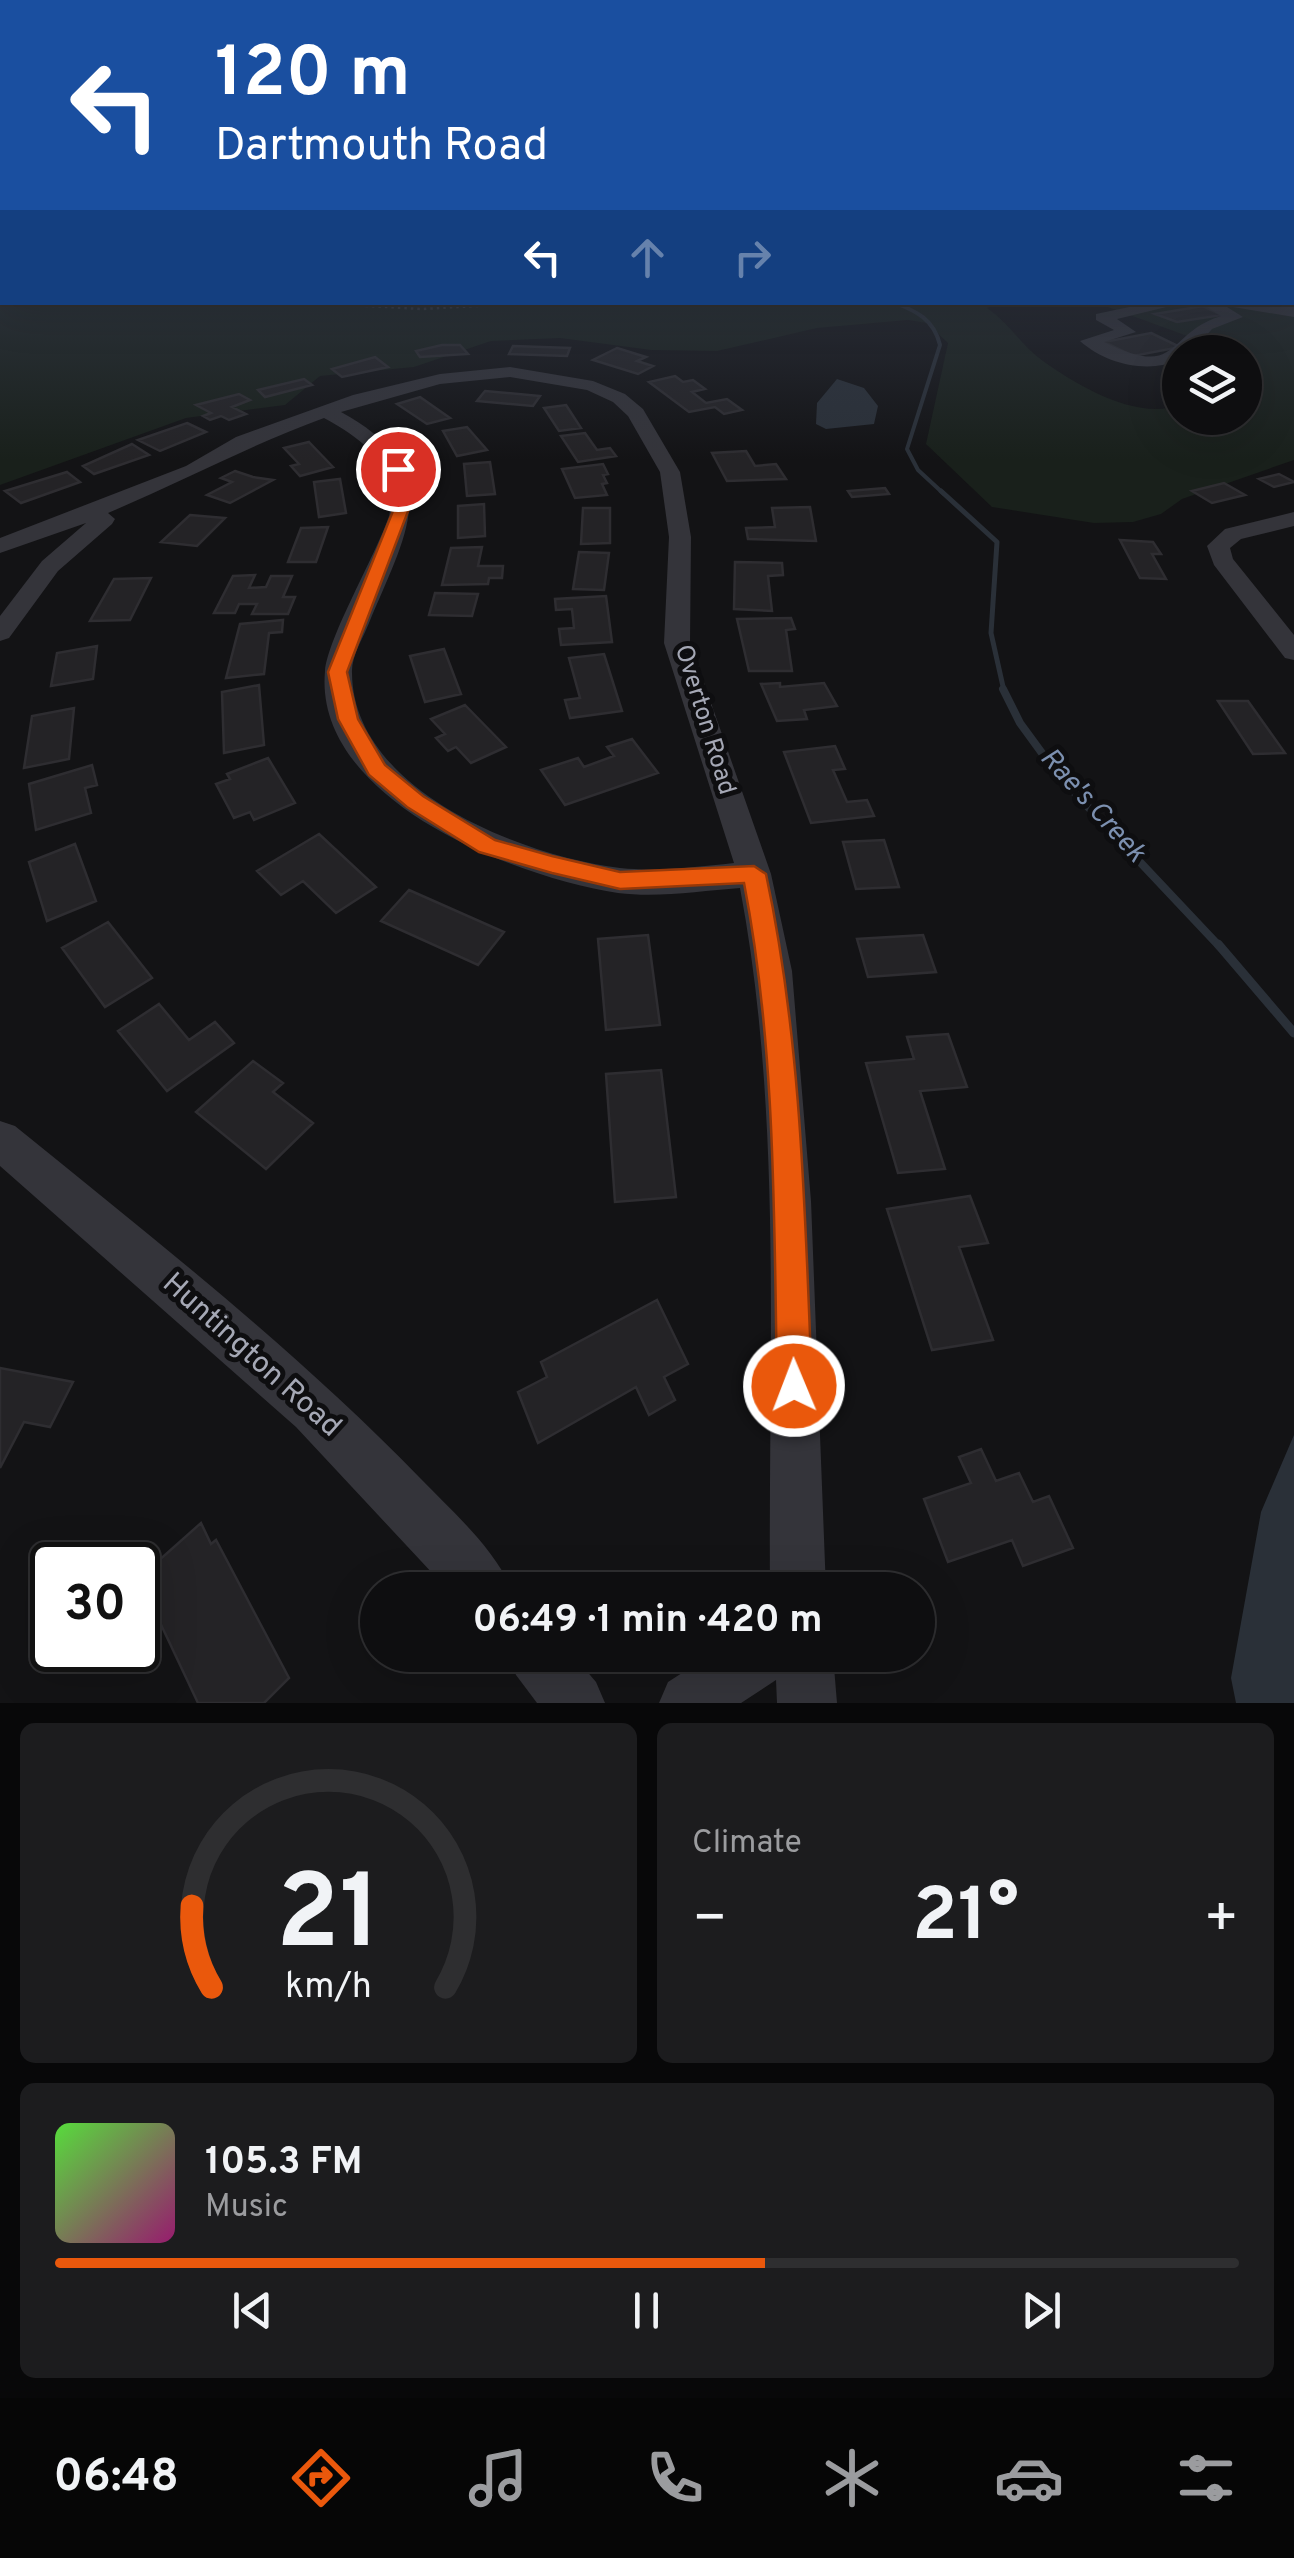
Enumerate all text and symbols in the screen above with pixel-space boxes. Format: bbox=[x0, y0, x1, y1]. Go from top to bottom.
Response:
text: 120 m bbox=[215, 32, 411, 121]
icon: left bbox=[50, 40, 180, 170]
text: Dartmouth Road bbox=[215, 119, 548, 176]
icon: left bbox=[515, 230, 570, 285]
icon: ahead bbox=[620, 230, 675, 285]
icon: right bbox=[725, 230, 780, 285]
map controls bbox=[1162, 335, 1262, 435]
button: layers bbox=[1162, 335, 1262, 435]
pin bbox=[356, 427, 441, 512]
icon: arrive bbox=[371, 442, 426, 497]
street label: Overton Road bbox=[666, 641, 742, 799]
water label: Rae's Creek bbox=[1031, 741, 1153, 871]
street label: Huntington Road bbox=[154, 1266, 348, 1446]
position arrow bbox=[742, 1334, 846, 1438]
speed limit sign: 30 bbox=[30, 1542, 160, 1672]
text: 06:49 · 1 min · 420 m bbox=[472, 1597, 823, 1646]
text: Climate bbox=[692, 1824, 802, 1864]
text: 21 bbox=[276, 1853, 381, 1985]
text: 21° bbox=[912, 1872, 1019, 1967]
text: − bbox=[692, 1886, 727, 1956]
text: + bbox=[1204, 1886, 1239, 1956]
text: km/h bbox=[285, 1965, 372, 2011]
text: 105.3 FM bbox=[205, 2139, 363, 2188]
text: Music bbox=[205, 2188, 288, 2228]
icon: previous bbox=[225, 2283, 280, 2338]
icon: pause bbox=[619, 2283, 674, 2338]
icon: next bbox=[1014, 2283, 1069, 2338]
icon: directions bbox=[286, 2443, 356, 2513]
icon: music bbox=[463, 2443, 533, 2513]
icon: phone bbox=[640, 2443, 710, 2513]
icon: climate bbox=[817, 2443, 887, 2513]
icon: car bbox=[994, 2443, 1064, 2513]
icon: filters bbox=[1171, 2443, 1241, 2513]
text: 06:48 bbox=[53, 2450, 179, 2507]

